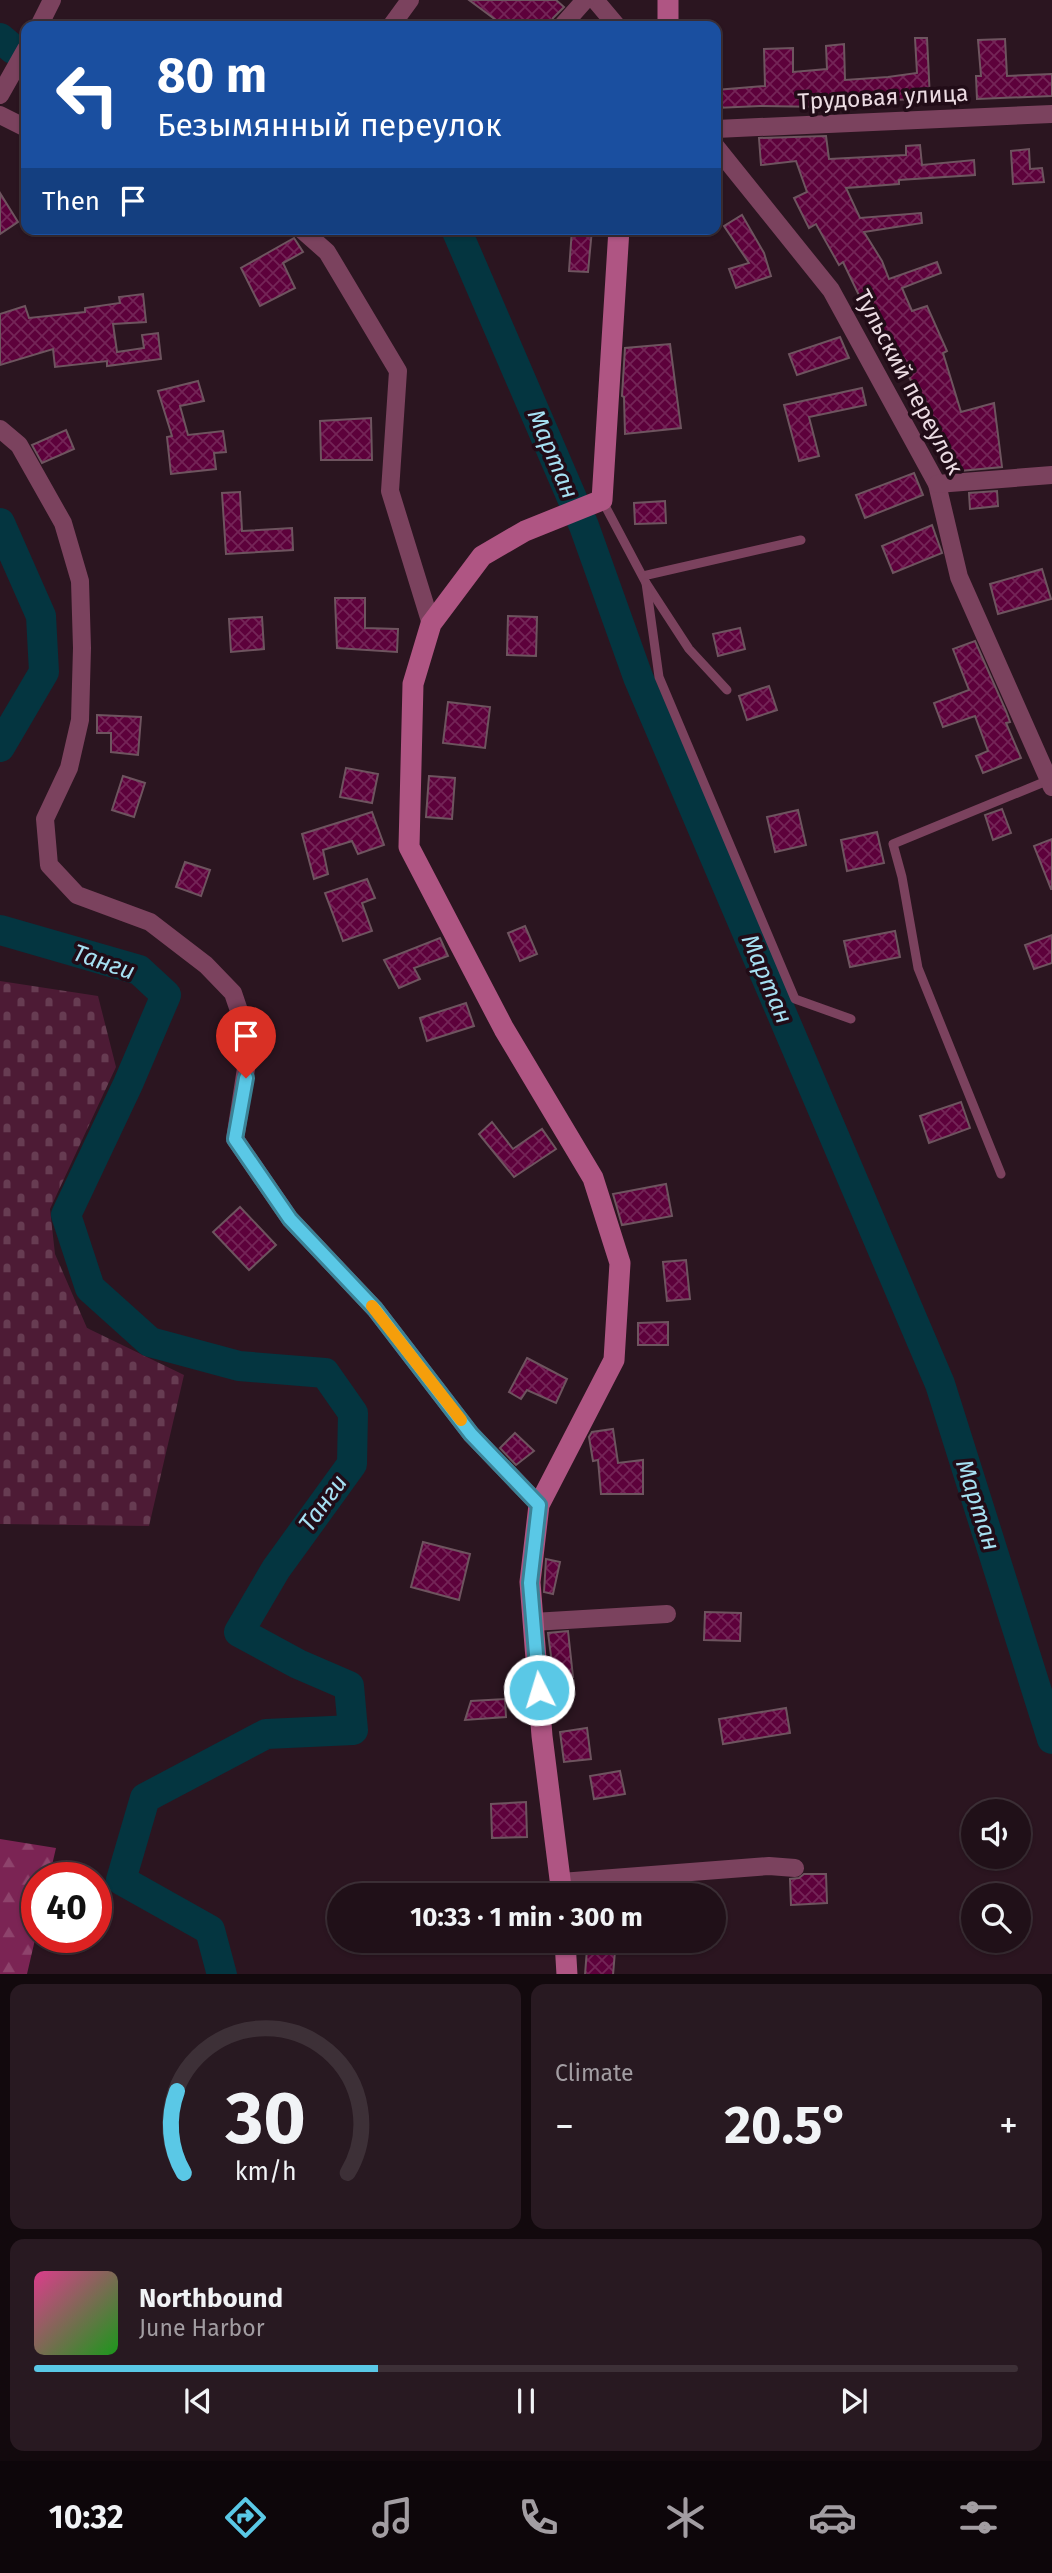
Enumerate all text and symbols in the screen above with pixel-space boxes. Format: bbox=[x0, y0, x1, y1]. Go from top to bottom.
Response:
text: 80 m bbox=[157, 46, 267, 105]
icon: left bbox=[42, 49, 133, 140]
street label: Трудовая улица bbox=[797, 79, 969, 115]
text: Безымянный переулок bbox=[157, 106, 502, 144]
icon: arrive bbox=[114, 182, 152, 220]
text: Then bbox=[42, 186, 100, 217]
street label: Тульский переулок bbox=[848, 285, 970, 479]
water label: Мартан bbox=[522, 405, 584, 503]
water label: Мартан bbox=[736, 930, 798, 1028]
water label: Танги bbox=[69, 938, 139, 986]
pin bbox=[216, 1006, 276, 1078]
icon: arrive bbox=[227, 1017, 265, 1055]
water label: Мартан bbox=[950, 1456, 1006, 1554]
water label: Танги bbox=[293, 1469, 353, 1537]
position arrow bbox=[502, 1653, 576, 1727]
map controls bbox=[961, 1799, 1031, 1953]
button: sound bbox=[961, 1799, 1031, 1869]
speed limit sign: 40 bbox=[21, 1862, 112, 1953]
button: search bbox=[961, 1883, 1031, 1953]
text: 10:33 · 1 min · 300 m bbox=[410, 1902, 643, 1933]
text: Climate bbox=[555, 2059, 634, 2087]
text: 30 bbox=[224, 2075, 306, 2162]
text: 20.5° bbox=[724, 2094, 849, 2157]
text: − bbox=[555, 2103, 574, 2149]
text: + bbox=[999, 2103, 1018, 2149]
text: km/h bbox=[235, 2156, 296, 2186]
text: Northbound bbox=[139, 2283, 283, 2314]
text: June Harbor bbox=[139, 2314, 265, 2342]
icon: previous bbox=[179, 2382, 217, 2420]
icon: pause bbox=[507, 2382, 545, 2420]
icon: next bbox=[835, 2382, 873, 2420]
icon: directions bbox=[221, 2493, 270, 2542]
icon: music bbox=[368, 2493, 417, 2542]
icon: phone bbox=[514, 2493, 563, 2542]
icon: climate bbox=[661, 2493, 710, 2542]
icon: car bbox=[808, 2493, 857, 2542]
icon: filters bbox=[954, 2493, 1003, 2542]
text: 10:32 bbox=[49, 2498, 123, 2536]

